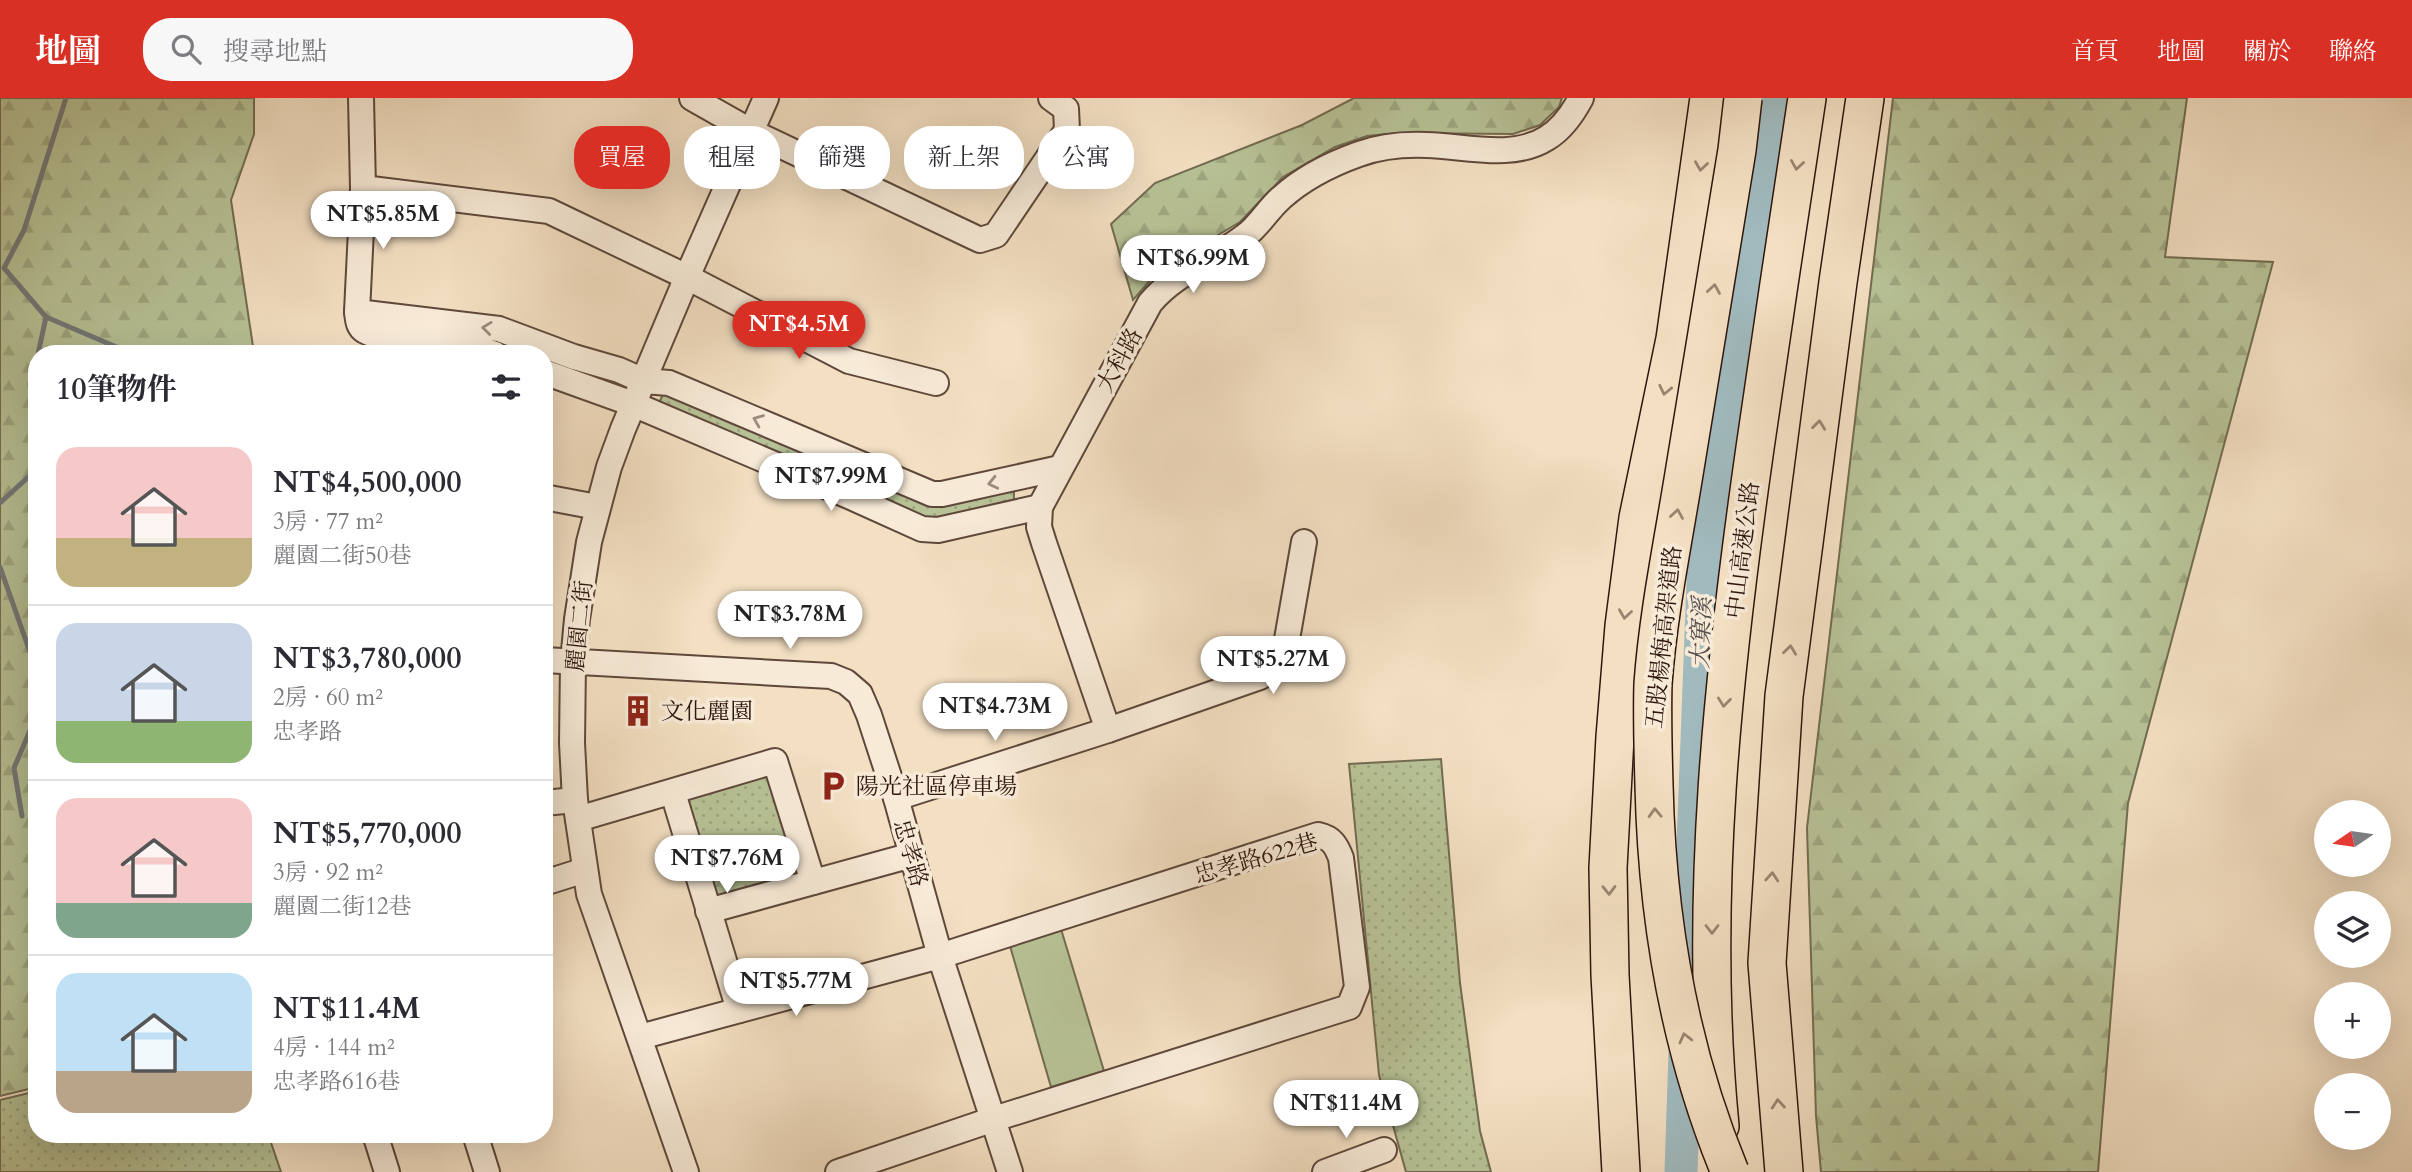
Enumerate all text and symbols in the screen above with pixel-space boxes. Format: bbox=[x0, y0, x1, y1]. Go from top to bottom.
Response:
search box bbox=[143, 18, 633, 81]
text: 地圖 bbox=[35, 29, 101, 74]
icon: search bbox=[167, 30, 205, 68]
text: 搜尋地點 bbox=[223, 34, 327, 69]
text: 首頁 bbox=[2071, 35, 2119, 68]
text: 地圖 bbox=[2157, 35, 2205, 68]
text: 關於 bbox=[2243, 35, 2291, 68]
text: 聯絡 bbox=[2329, 35, 2377, 68]
chip: 買屋 bbox=[574, 126, 670, 189]
chip: 租屋 bbox=[684, 126, 780, 189]
chip: 篩選 bbox=[794, 126, 890, 189]
chip: 新上架 bbox=[904, 126, 1024, 189]
chip: 公寓 bbox=[1038, 126, 1134, 189]
one-way arrow bbox=[1693, 160, 1708, 172]
one-way arrow bbox=[1790, 160, 1805, 171]
pin: NT$5.85M bbox=[311, 192, 455, 251]
text: NT$5.85M bbox=[327, 198, 439, 229]
pin: NT$6.99M bbox=[1121, 236, 1265, 295]
text: NT$6.99M bbox=[1137, 242, 1249, 273]
one-way arrow bbox=[1706, 283, 1721, 295]
pin: NT$4.5M bbox=[734, 302, 864, 361]
text: NT$4.5M bbox=[748, 308, 850, 339]
one-way arrow bbox=[481, 320, 493, 335]
street label: 大科路 bbox=[1089, 323, 1150, 398]
icon: filters bbox=[487, 368, 525, 406]
text: 10筆物件 bbox=[56, 369, 177, 410]
one-way arrow bbox=[1658, 384, 1673, 396]
one-way arrow bbox=[752, 414, 765, 428]
one-way arrow bbox=[1811, 419, 1826, 431]
pin: NT$7.99M bbox=[759, 454, 903, 513]
text: NT$7.99M bbox=[775, 460, 887, 491]
text: NT$4,500,000 bbox=[273, 462, 462, 503]
one-way arrow bbox=[987, 474, 999, 489]
icon: home bbox=[112, 475, 196, 559]
street label: 中山高速公路 bbox=[1719, 480, 1766, 620]
text: 3房 · 77 m² bbox=[273, 506, 383, 537]
one-way arrow bbox=[1670, 508, 1685, 520]
text: 麗園二街50巷 bbox=[273, 540, 412, 571]
street label: 五股楊梅高架道路 bbox=[1638, 544, 1689, 730]
street label: 麗園二街 bbox=[559, 579, 600, 673]
pin: NT$3.78M bbox=[718, 592, 862, 651]
water label: 大窠溪 bbox=[1684, 593, 1719, 670]
text: NT$3.78M bbox=[734, 598, 846, 629]
one-way arrow bbox=[1618, 608, 1633, 620]
pin: NT$5.27M bbox=[1201, 636, 1345, 696]
text: NT$3,780,000 bbox=[273, 638, 462, 679]
text: NT$5.27M bbox=[1217, 643, 1329, 674]
one-way arrow bbox=[1782, 645, 1797, 656]
icon: home bbox=[112, 651, 196, 735]
text: 2房 · 60 m² bbox=[273, 682, 383, 713]
pin: NT$4.73M bbox=[923, 684, 1067, 743]
text: NT$4.73M bbox=[939, 690, 1051, 721]
building icon: 文化麗園 bbox=[621, 694, 655, 728]
place label: 文化麗園 bbox=[661, 696, 753, 727]
one-way arrow bbox=[1717, 697, 1732, 708]
text: 忠孝路 bbox=[273, 716, 342, 747]
parking icon: 陽光社區停車場 bbox=[816, 769, 850, 803]
place label: 陽光社區停車場 bbox=[856, 771, 1017, 802]
north arrow bbox=[2314, 800, 2390, 877]
map controls bbox=[2314, 800, 2391, 1150]
one-way arrow bbox=[1647, 807, 1662, 818]
text: NT$5,770,000 bbox=[273, 813, 462, 854]
street label: 忠孝路 bbox=[886, 816, 935, 891]
icon: home bbox=[112, 826, 196, 910]
street label: 忠孝路622巷 bbox=[1191, 826, 1322, 891]
pin: NT$7.76M bbox=[655, 836, 799, 895]
text: NT$7.76M bbox=[671, 842, 783, 873]
text: 3房 · 92 m² bbox=[273, 857, 383, 888]
one-way arrow bbox=[1765, 871, 1780, 882]
one-way arrow bbox=[1601, 885, 1616, 896]
text: 麗園二街12巷 bbox=[273, 891, 412, 922]
button: layers bbox=[2314, 891, 2391, 968]
one-way arrow bbox=[1704, 925, 1720, 935]
pin: NT$5.77M bbox=[724, 958, 868, 1018]
text: NT$5.77M bbox=[740, 965, 852, 996]
button: + bbox=[2314, 982, 2391, 1059]
text: NT$11.4M bbox=[273, 988, 420, 1029]
icon: home bbox=[112, 1001, 196, 1085]
text: 4房 · 144 m² bbox=[273, 1032, 395, 1063]
one-way arrow bbox=[1679, 1032, 1693, 1044]
text: 忠孝路616巷 bbox=[273, 1066, 400, 1097]
button: − bbox=[2314, 1073, 2391, 1150]
pin: NT$11.4M bbox=[1274, 1080, 1418, 1140]
text: NT$11.4M bbox=[1290, 1087, 1402, 1118]
one-way arrow bbox=[1771, 1098, 1786, 1109]

